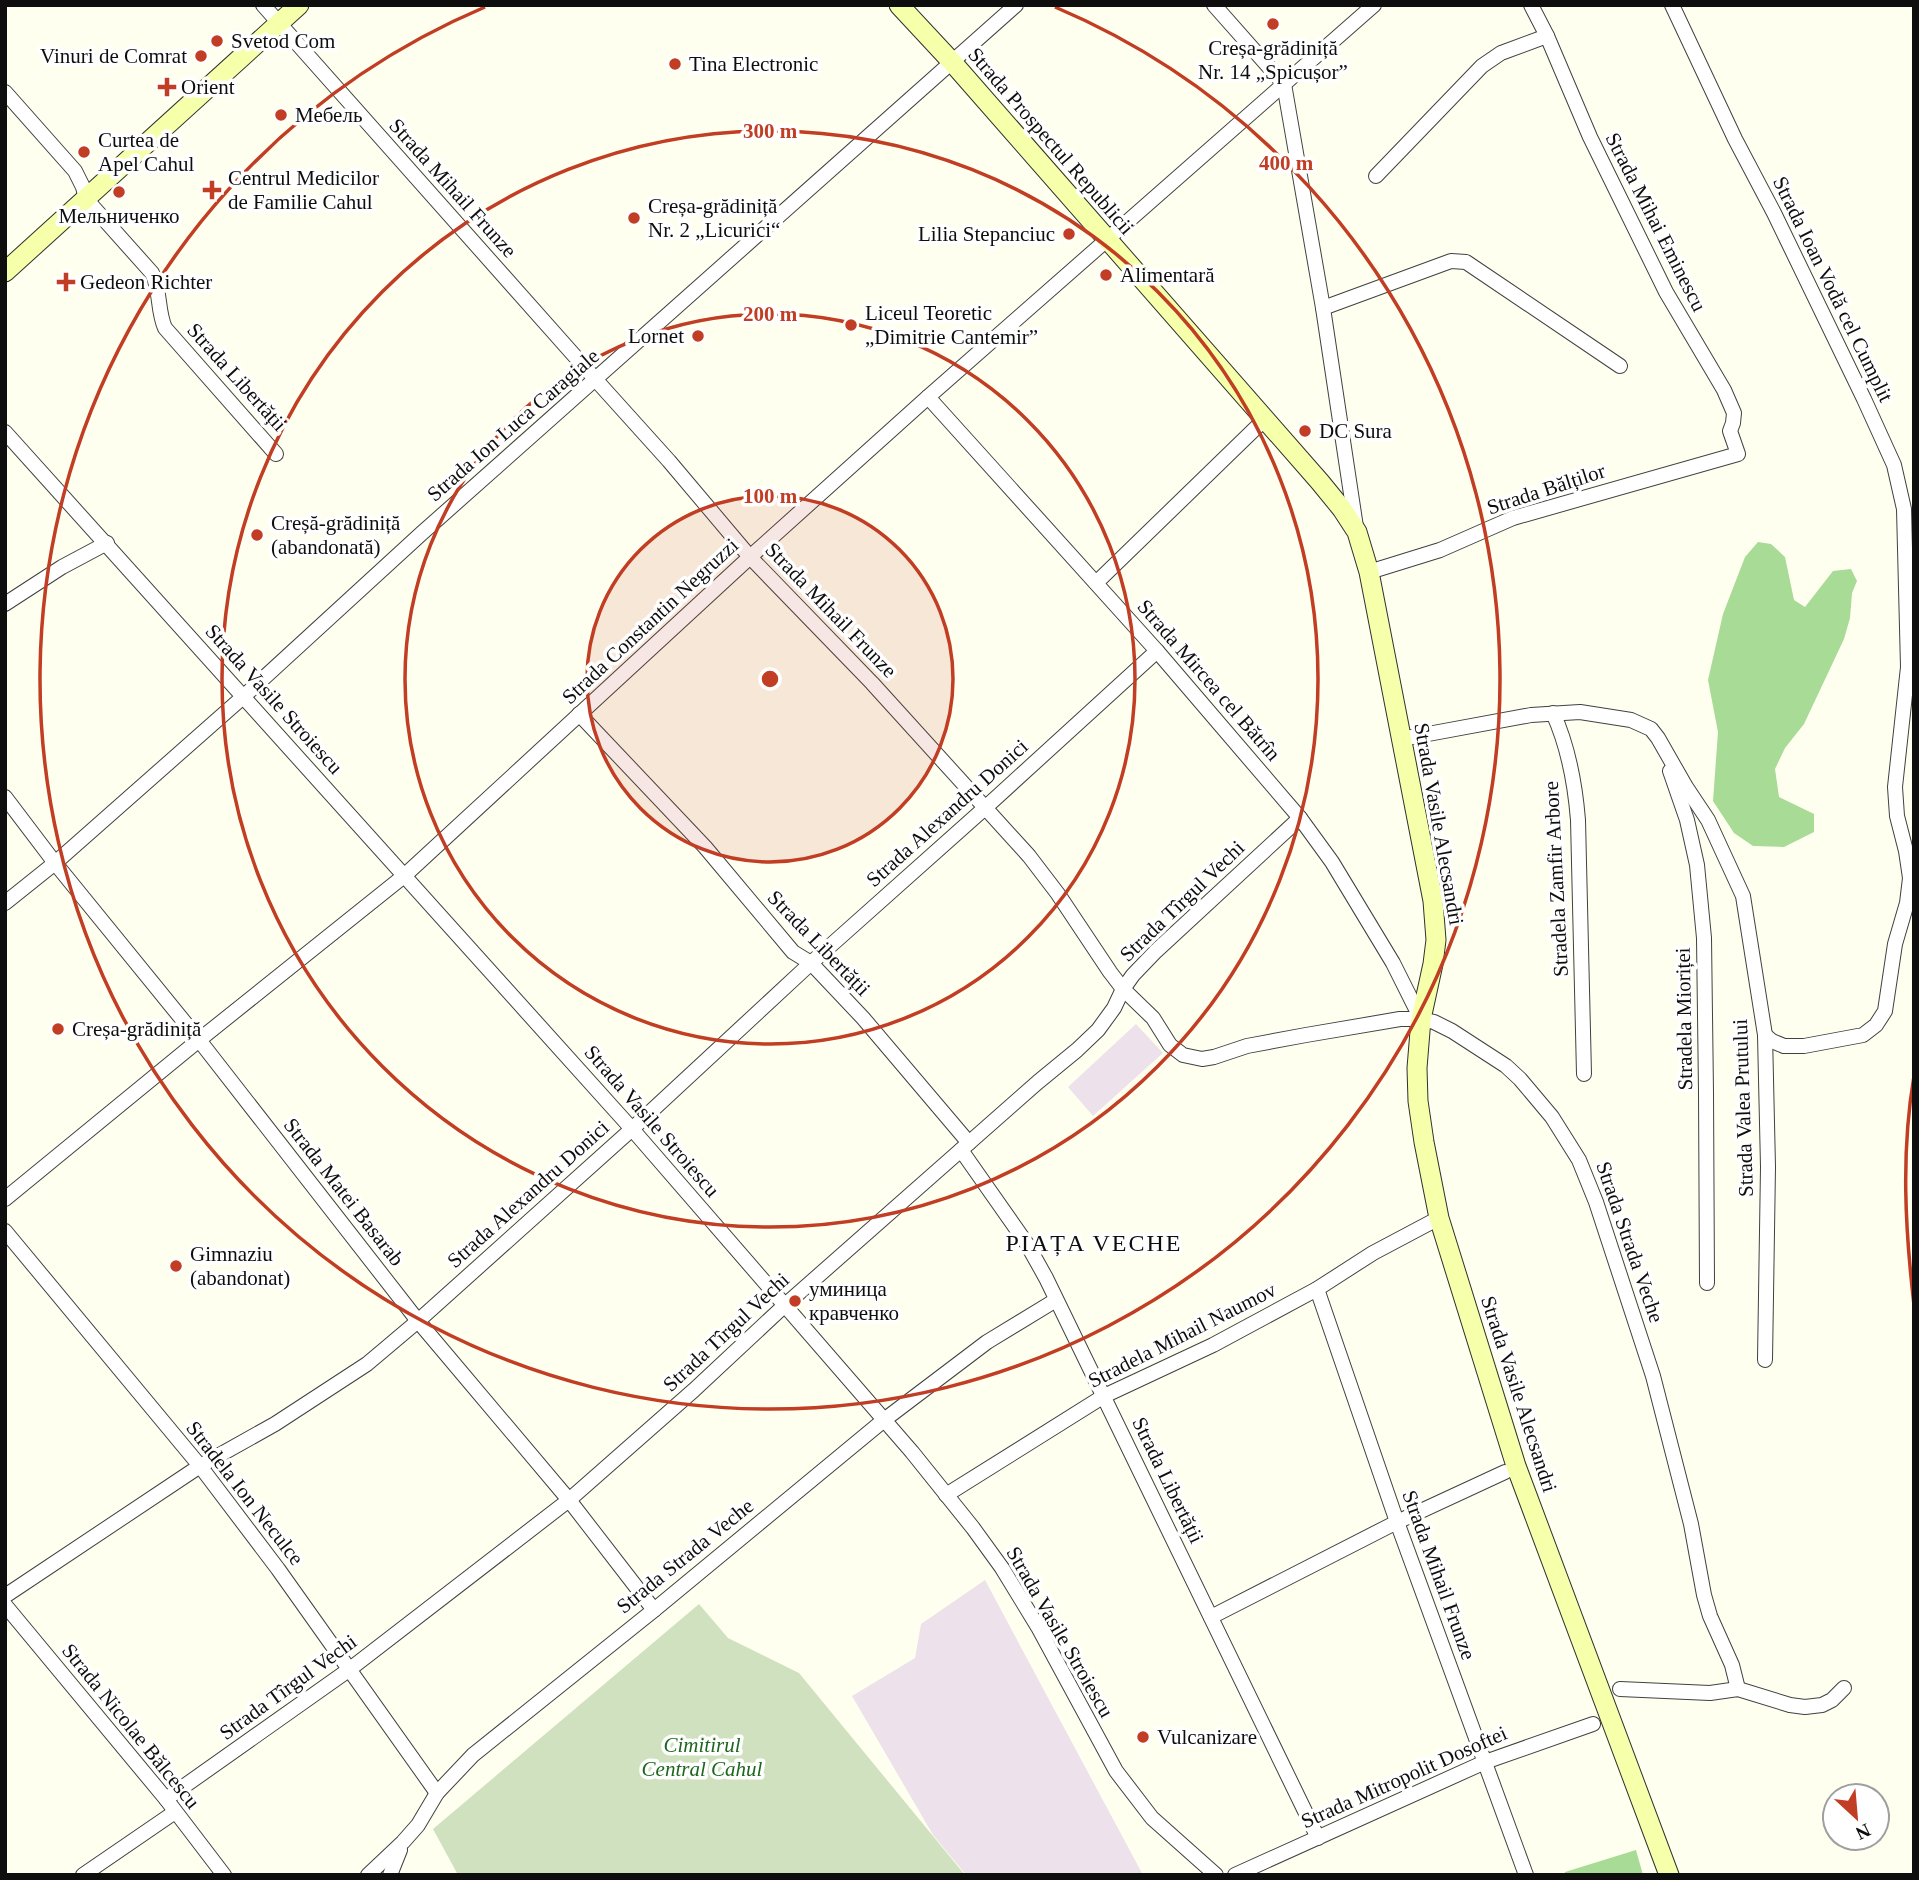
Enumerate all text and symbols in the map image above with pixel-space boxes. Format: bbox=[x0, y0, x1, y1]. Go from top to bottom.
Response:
marker: Creșa-grădiniță Nr. 14 „Spicușor” bbox=[1265, 16, 1281, 32]
place label: Svetod Com bbox=[231, 29, 335, 53]
marker: Svetod Com bbox=[209, 33, 225, 49]
place label: Creșa-grădiniță Nr. 14 „Spicușor” bbox=[1198, 36, 1348, 84]
street label: Strada Prospectul Republicii bbox=[963, 42, 1139, 240]
place label: Vinuri de Comrat bbox=[40, 44, 187, 68]
marker: Vinuri de Comrat bbox=[193, 48, 209, 64]
place label: Tina Electronic bbox=[689, 52, 818, 76]
marker: Tina Electronic bbox=[667, 56, 683, 72]
place label: Orient bbox=[181, 75, 235, 99]
marker: Orient bbox=[159, 79, 175, 95]
place label: Мебель bbox=[295, 103, 363, 127]
marker: Мебель bbox=[273, 107, 289, 123]
street label: Strada Mihail Frunze bbox=[384, 114, 522, 262]
text: 300 m bbox=[743, 119, 798, 143]
place label: Curtea de Apel Cahul bbox=[98, 128, 194, 176]
street label: Strada Mihai Eminescu bbox=[1601, 129, 1712, 316]
marker: Curtea de Apel Cahul bbox=[76, 144, 92, 160]
text: 400 m bbox=[1259, 151, 1314, 175]
place label: Centrul Medicilor de Familie Cahul bbox=[228, 166, 379, 214]
street label: Strada Ioan Vodă cel Cumplit bbox=[1768, 172, 1898, 406]
marker: Centrul Medicilor de Familie Cahul bbox=[202, 180, 222, 200]
marker: Мельниченко bbox=[111, 184, 127, 200]
place label: Creșa-grădiniță Nr. 2 „Licurici“ bbox=[648, 194, 780, 242]
place label: Мельниченко bbox=[58, 204, 180, 228]
marker: Creșa-grădiniță Nr. 2 „Licurici“ bbox=[626, 210, 642, 226]
place label: Lilia Stepanciuc bbox=[918, 222, 1055, 246]
marker: Lilia Stepanciuc bbox=[1061, 226, 1077, 242]
place label: Alimentară bbox=[1120, 263, 1215, 287]
marker: Alimentară bbox=[1098, 267, 1114, 283]
place label: Gedeon Richter bbox=[80, 270, 212, 294]
marker: Gedeon Richter bbox=[58, 274, 74, 290]
place label: Liceul Teoretic „Dimitrie Cantemir” bbox=[865, 301, 1038, 349]
text: 200 m bbox=[743, 302, 798, 326]
marker: Liceul Teoretic „Dimitrie Cantemir” bbox=[843, 317, 859, 333]
street label: Strada Libertății bbox=[182, 318, 292, 436]
place label: Lornet bbox=[628, 324, 684, 348]
marker: Lornet bbox=[690, 328, 706, 344]
street label: Strada Ion Luca Caragiale bbox=[422, 344, 604, 506]
place label: DC Sura bbox=[1319, 419, 1393, 443]
marker: DC Sura bbox=[1297, 423, 1313, 439]
street label: Strada Bălților bbox=[1484, 459, 1608, 519]
text: 100 m bbox=[743, 484, 798, 508]
place label: Creșă-grădiniță (abandonată) bbox=[271, 511, 401, 559]
marker: Creșă-grădiniță (abandonată) bbox=[249, 527, 265, 543]
street label: Strada Constantin Negruzzi bbox=[557, 533, 743, 709]
street label: Strada Mihail Frunze bbox=[760, 537, 902, 683]
street label: Strada Mircea cel Bătrîn bbox=[1132, 594, 1286, 766]
street label: Strada Vasile Stroiescu bbox=[200, 619, 348, 779]
centre of rings bbox=[758, 667, 782, 691]
street label: Strada Vasile Alecsandri bbox=[1409, 721, 1469, 927]
street label: Strada Alexandru Donici bbox=[861, 734, 1033, 892]
street label: Stradela Zamfir Arbore bbox=[1539, 781, 1573, 977]
street label: Strada Tîrgul Vechi bbox=[1115, 836, 1249, 966]
street label: Strada Libertății bbox=[763, 885, 875, 1001]
street label: Stradela Mioriței bbox=[1671, 947, 1697, 1091]
place label: Creșa-grădiniță bbox=[72, 1017, 202, 1041]
street label: Strada Valea Prutului bbox=[1728, 1018, 1758, 1197]
marker: Creșa-grădiniță bbox=[50, 1021, 66, 1037]
street label: Strada Vasile Stroiescu bbox=[580, 1040, 725, 1202]
street label: Strada Matei Basarab bbox=[279, 1113, 409, 1271]
street label: Strada Alexandru Donici bbox=[442, 1115, 614, 1273]
street label: Strada Strada Veche bbox=[1591, 1158, 1669, 1326]
district label: PIAȚA VECHE bbox=[1006, 1230, 1182, 1257]
place label: Gimnaziu (abandonat) bbox=[190, 1242, 290, 1290]
marker: Gimnaziu (abandonat) bbox=[168, 1258, 184, 1274]
street label: Strada Tîrgul Vechi bbox=[658, 1267, 794, 1396]
place label: уминица кравченко bbox=[809, 1277, 899, 1325]
street label: Stradela Mihail Naumov bbox=[1084, 1277, 1280, 1393]
marker: уминица кравченко bbox=[787, 1293, 803, 1309]
street label: Strada Vasile Alecsandri bbox=[1476, 1293, 1562, 1495]
street label: Strada Libertății bbox=[1127, 1413, 1209, 1547]
street label: Stradela Ion Neculce bbox=[181, 1416, 309, 1570]
street label: Strada Mihail Frunze bbox=[1397, 1487, 1481, 1663]
street label: Strada Strada Veche bbox=[612, 1494, 758, 1618]
street label: Strada Vasile Stroiescu bbox=[1001, 1542, 1119, 1722]
street label: Strada Tîrgul Vechi bbox=[215, 1629, 361, 1745]
street label: Strada Nicolae Bălcescu bbox=[57, 1639, 205, 1814]
street label: Strada Mitropolit Dosoftei bbox=[1297, 1721, 1511, 1833]
place label: Vulcanizare bbox=[1157, 1725, 1257, 1749]
marker: Vulcanizare bbox=[1135, 1729, 1151, 1745]
park label: Cimitirul Central Cahul bbox=[642, 1733, 763, 1781]
north arrow bbox=[1821, 1782, 1891, 1852]
text: N bbox=[1852, 1819, 1874, 1844]

